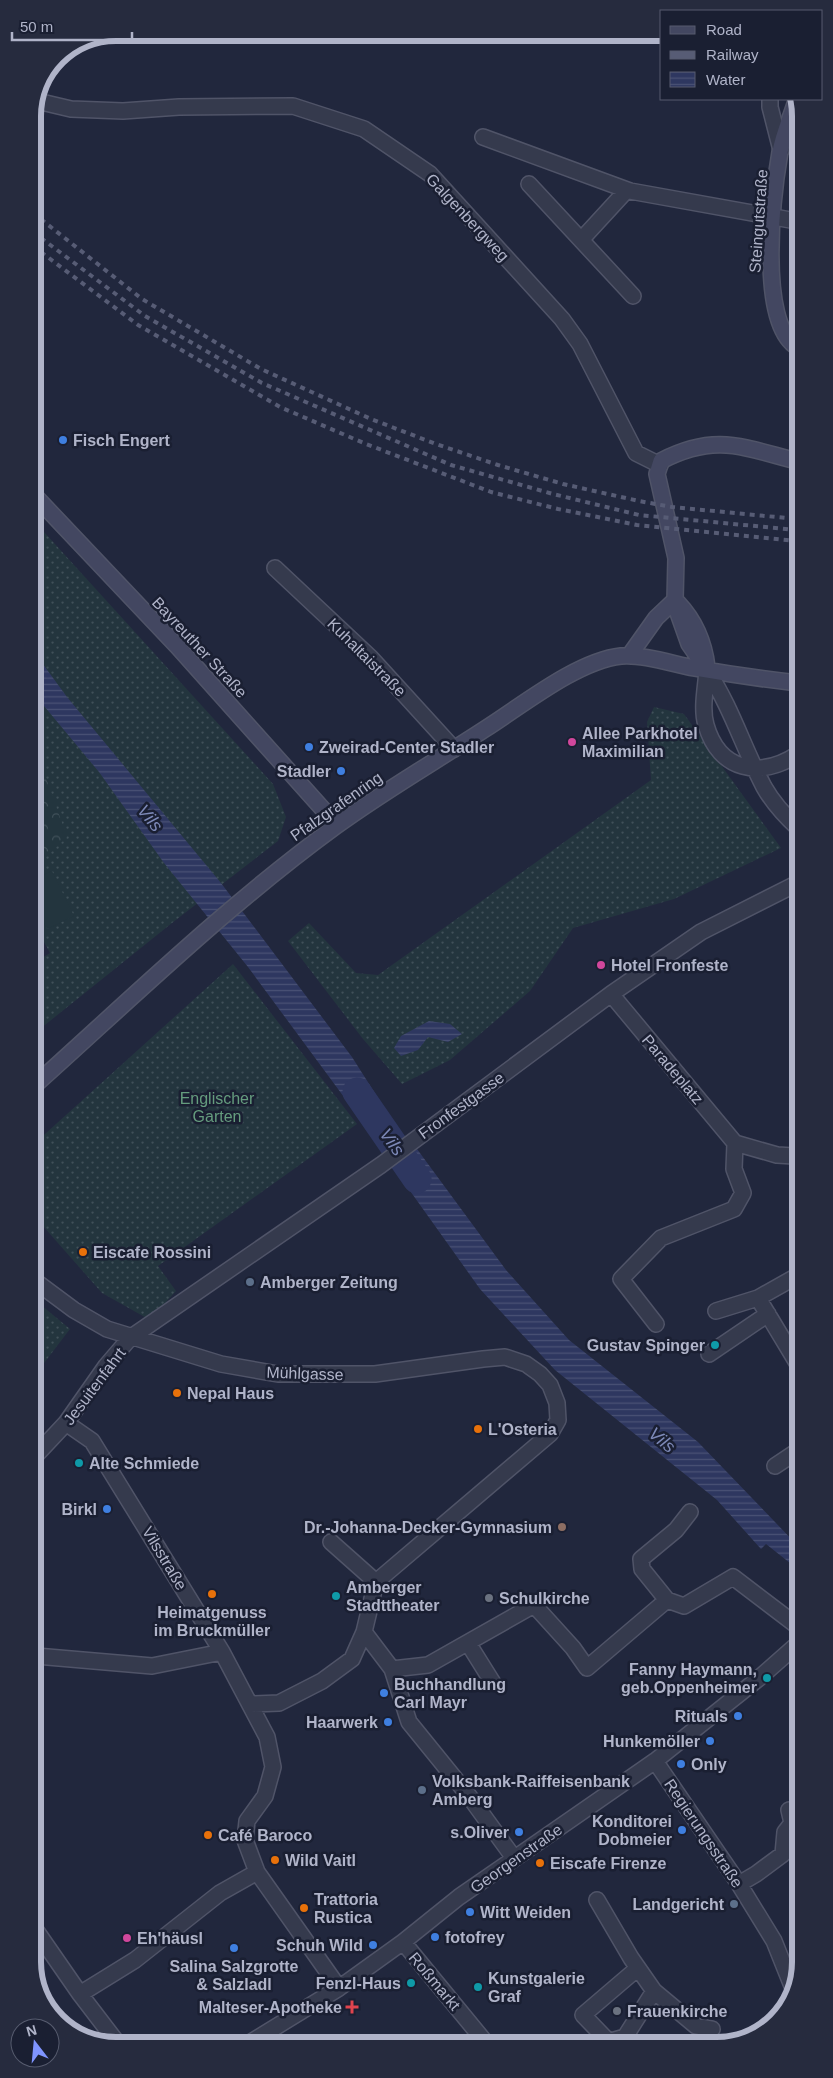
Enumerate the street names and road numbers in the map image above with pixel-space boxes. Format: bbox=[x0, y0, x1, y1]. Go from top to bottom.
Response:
street label: Steingutstraße bbox=[746, 168, 771, 274]
street label: Galgenbergweg bbox=[423, 170, 512, 264]
street label: Bayreuther Straße bbox=[149, 594, 250, 701]
street label: Kuhaltaistraße bbox=[324, 615, 409, 700]
street label: Pfalzgrafenring bbox=[287, 769, 385, 844]
street label: Paradeplatz bbox=[639, 1031, 707, 1107]
street label: Fronfestgasse bbox=[415, 1069, 507, 1142]
street label: Jesuitenfahrt bbox=[60, 1344, 129, 1428]
street label: Mühlgasse bbox=[266, 1364, 344, 1383]
street label: Vilsstraße bbox=[139, 1524, 190, 1593]
street label: Regierungsstraße bbox=[661, 1776, 746, 1891]
street label: Georgenstraße bbox=[467, 1821, 565, 1896]
street label: Roßmarkt bbox=[406, 1949, 464, 2014]

